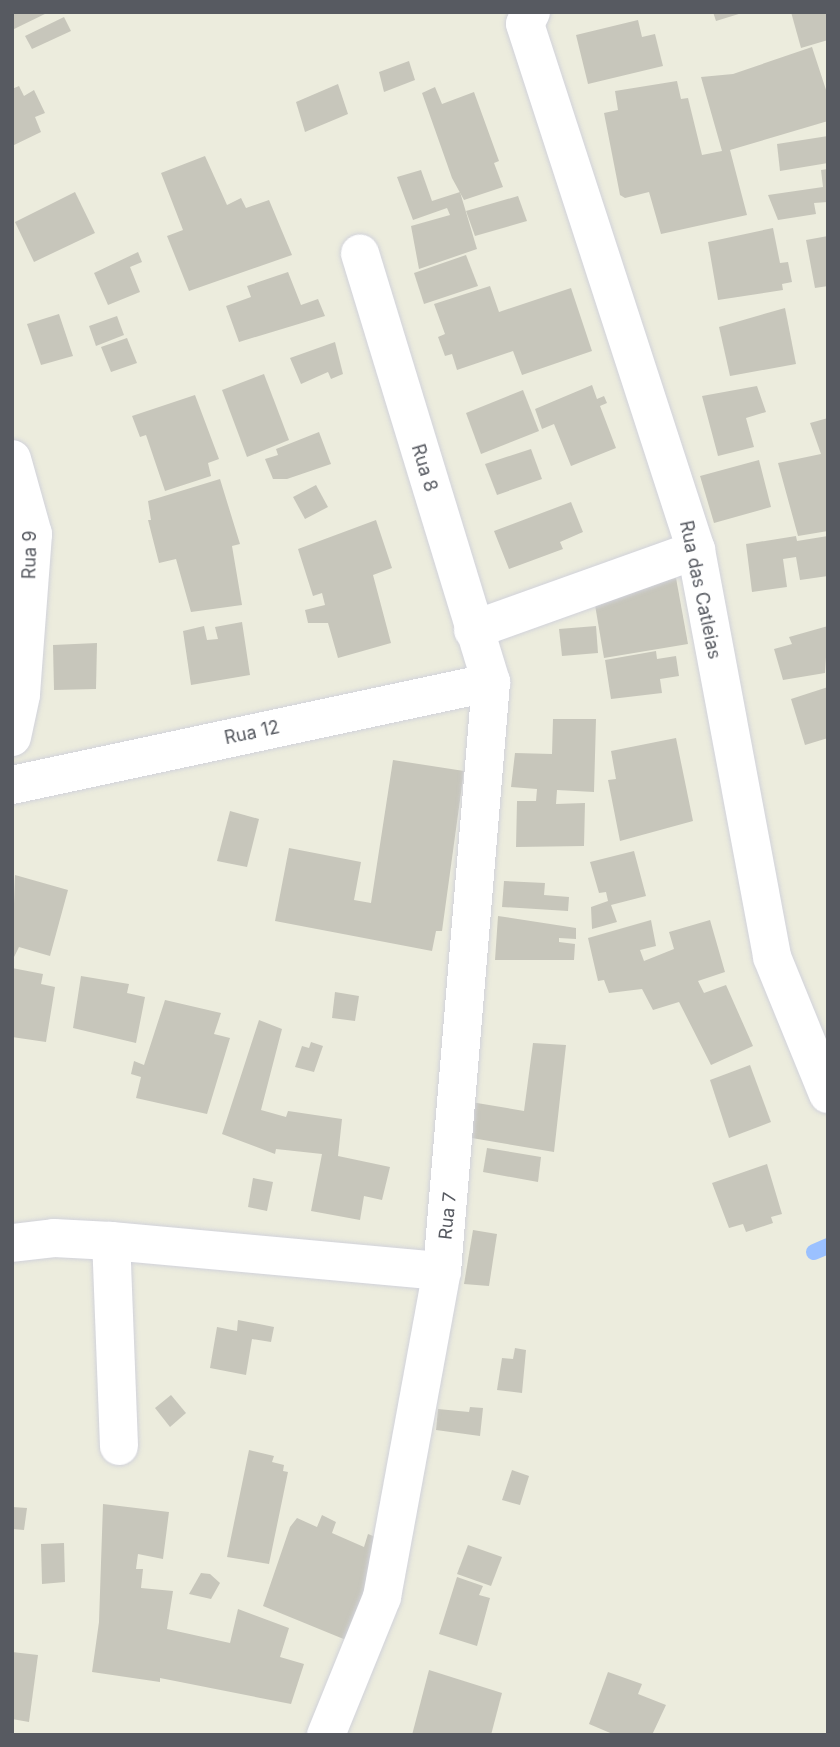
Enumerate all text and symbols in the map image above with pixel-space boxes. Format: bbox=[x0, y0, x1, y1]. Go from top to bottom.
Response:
street label: Rua 8 bbox=[407, 442, 441, 494]
street label: Rua das Catleias bbox=[675, 519, 725, 661]
street label: Rua 9 bbox=[19, 531, 41, 579]
street label: Rua 12 bbox=[223, 717, 281, 749]
street label: Rua 7 bbox=[435, 1191, 461, 1241]

